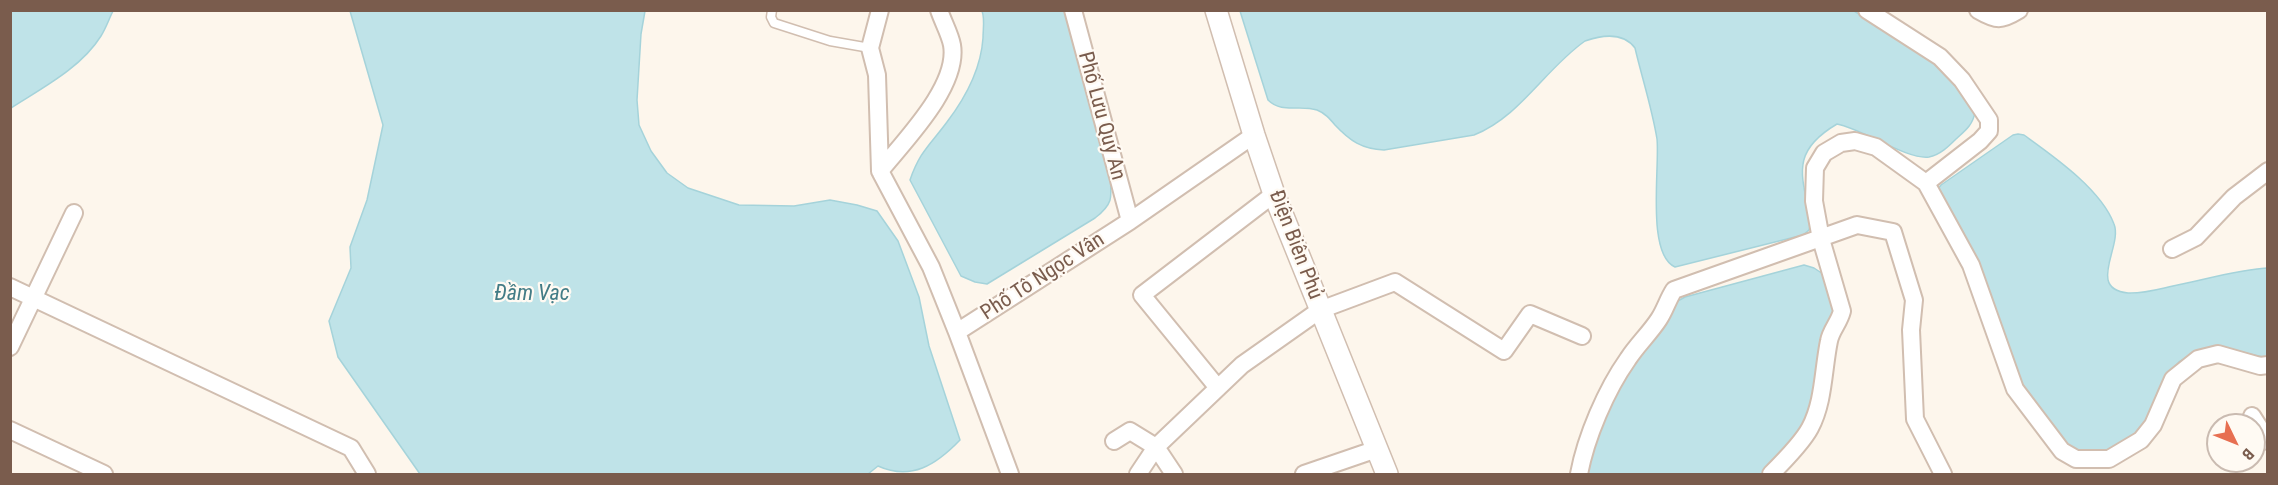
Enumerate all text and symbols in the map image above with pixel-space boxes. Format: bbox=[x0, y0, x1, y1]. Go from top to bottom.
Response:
street label: Phố Lưu Quý An bbox=[1072, 49, 1130, 183]
street label: Điện Biên Phủ bbox=[1263, 187, 1327, 303]
street label: Phố Tô Ngọc Vân bbox=[976, 228, 1110, 326]
water label: Đầm Vạc bbox=[494, 281, 570, 307]
north arrow bbox=[2206, 413, 2266, 473]
text: B bbox=[2238, 444, 2258, 464]

